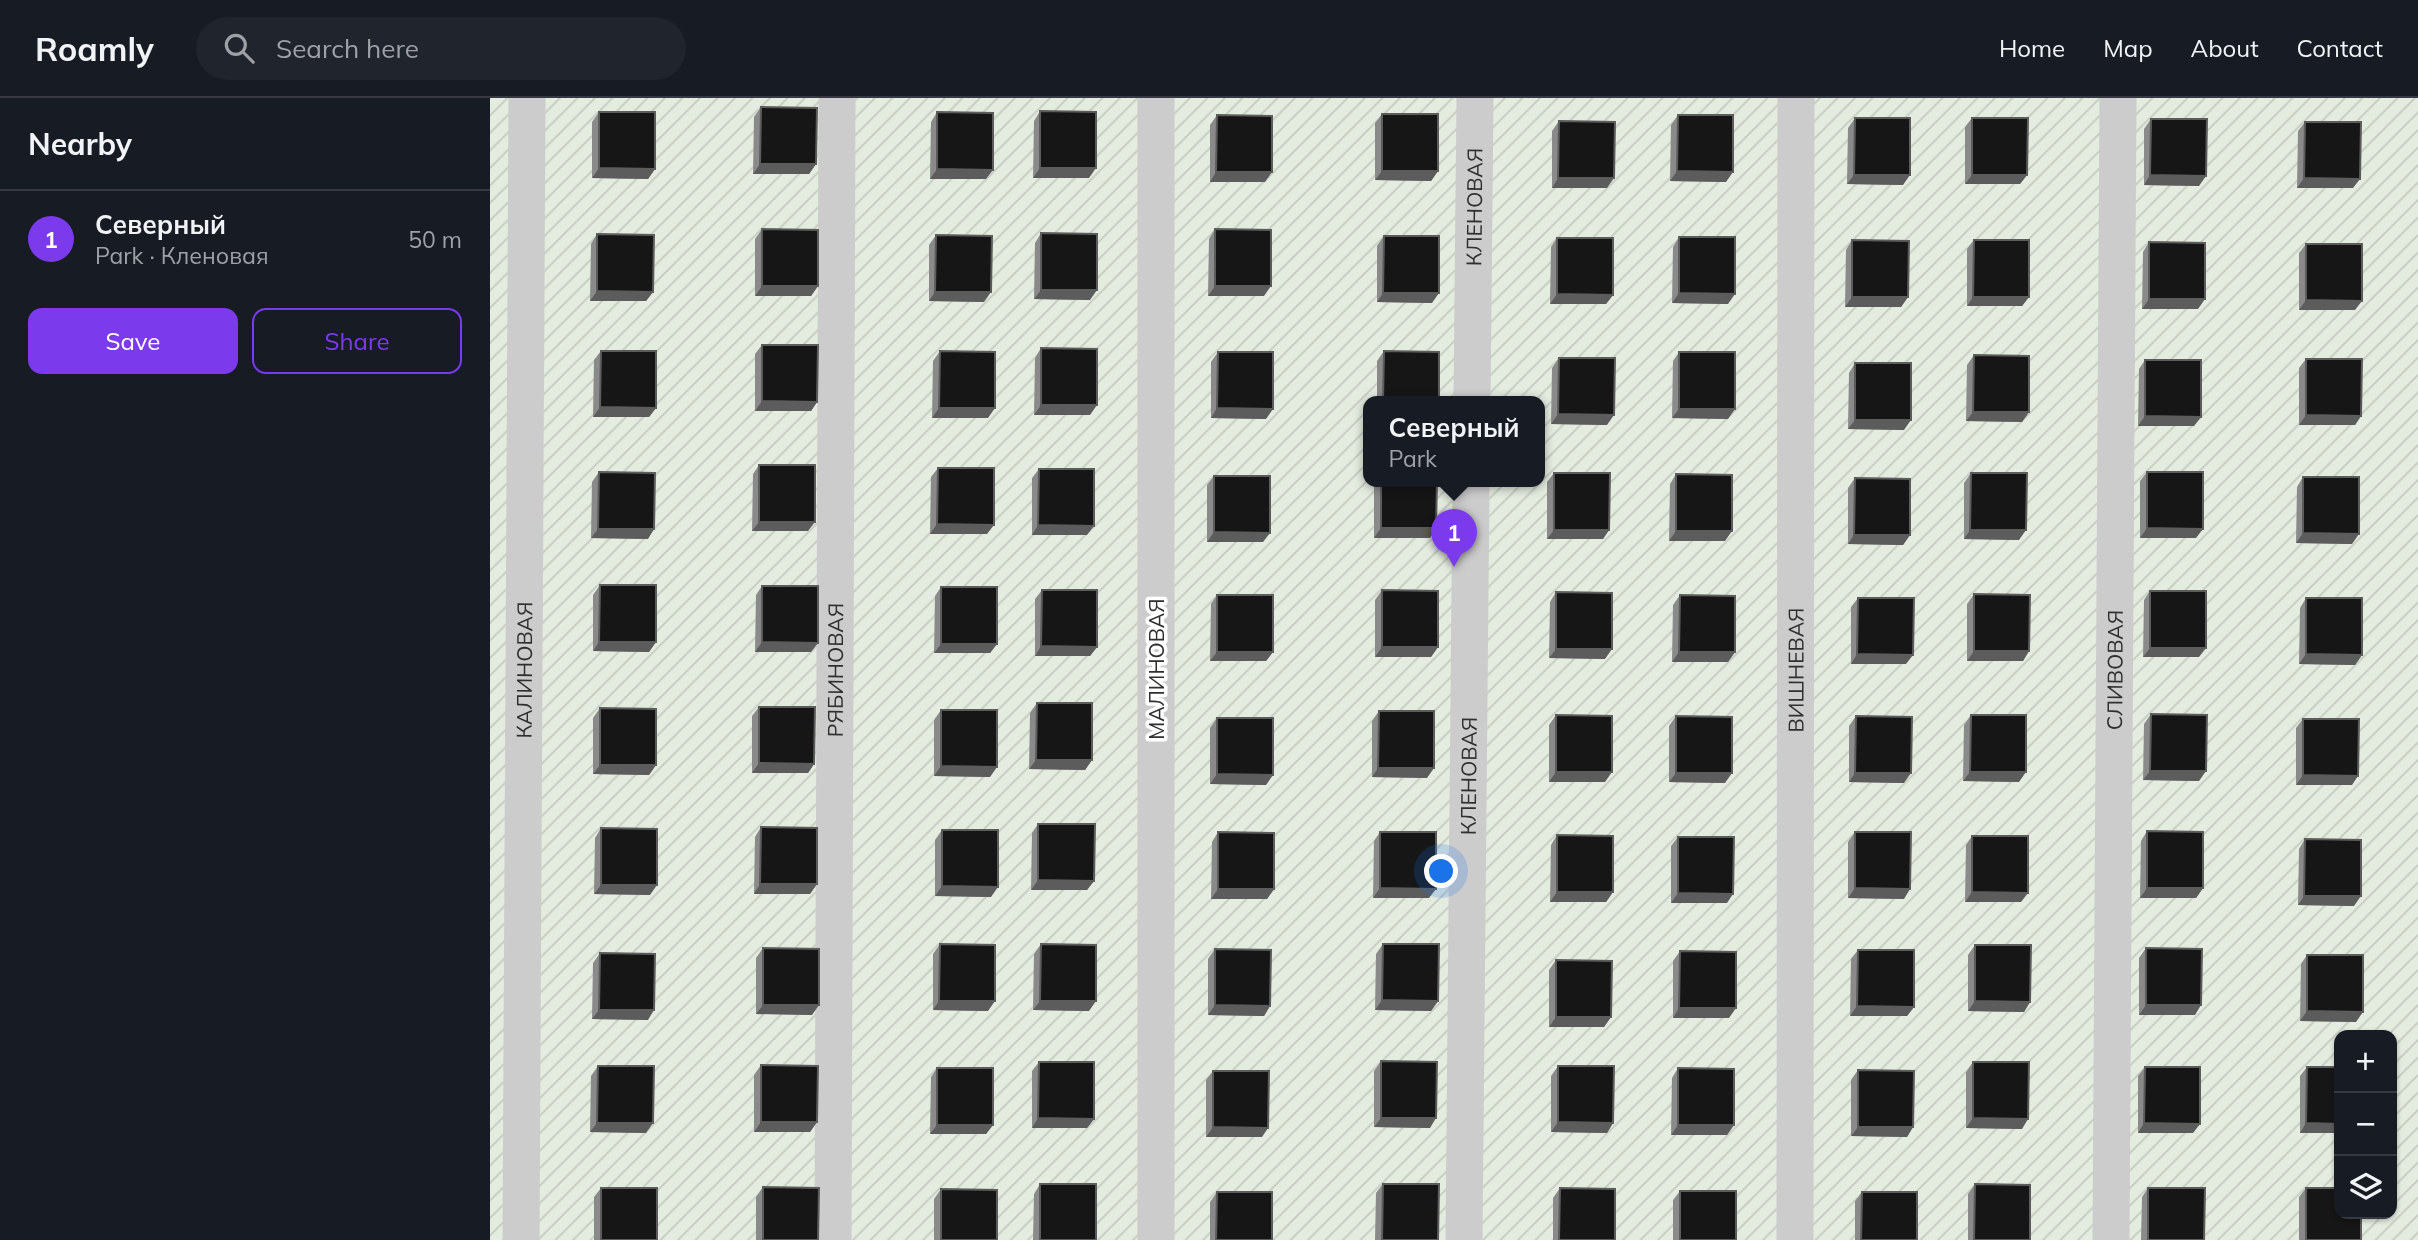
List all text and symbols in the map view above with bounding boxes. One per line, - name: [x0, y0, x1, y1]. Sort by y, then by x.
- search box: [196, 17, 686, 80]
- text: Roamly: [35, 28, 154, 69]
- icon: search: [220, 29, 258, 67]
- text: Search here: [276, 32, 419, 65]
- text: Home: [1999, 33, 2065, 63]
- text: Map: [2103, 33, 2153, 63]
- text: About: [2191, 33, 2259, 63]
- text: Contact: [2297, 33, 2383, 63]
- text: Nearby: [28, 125, 132, 163]
- street label: КЛЕНОВАЯ: [1460, 148, 1488, 266]
- text: Северный: [95, 208, 226, 241]
- text: 1: [44, 225, 58, 254]
- text: 50 m: [408, 225, 462, 254]
- text: Park · Кленовая: [95, 241, 269, 270]
- button: Save: [28, 308, 238, 374]
- button: Share: [252, 308, 462, 374]
- popup: [1363, 396, 1545, 487]
- text: Северный: [1389, 411, 1519, 444]
- text: Park: [1389, 444, 1437, 473]
- pin: 1: [1431, 509, 1477, 567]
- street label: МАЛИНОВАЯ: [1143, 598, 1169, 740]
- street label: КАЛИНОВАЯ: [511, 602, 537, 739]
- street label: РЯБИНОВАЯ: [822, 603, 848, 737]
- street label: ВИШНЕВАЯ: [1782, 607, 1809, 733]
- street label: СЛИВОВАЯ: [2101, 610, 2128, 730]
- street label: КЛЕНОВАЯ: [1455, 717, 1482, 835]
- your location: [1424, 854, 1458, 888]
- map controls: [2334, 1030, 2397, 1219]
- button: +: [2334, 1030, 2397, 1093]
- button: −: [2334, 1093, 2397, 1156]
- button: layers: [2334, 1156, 2397, 1219]

